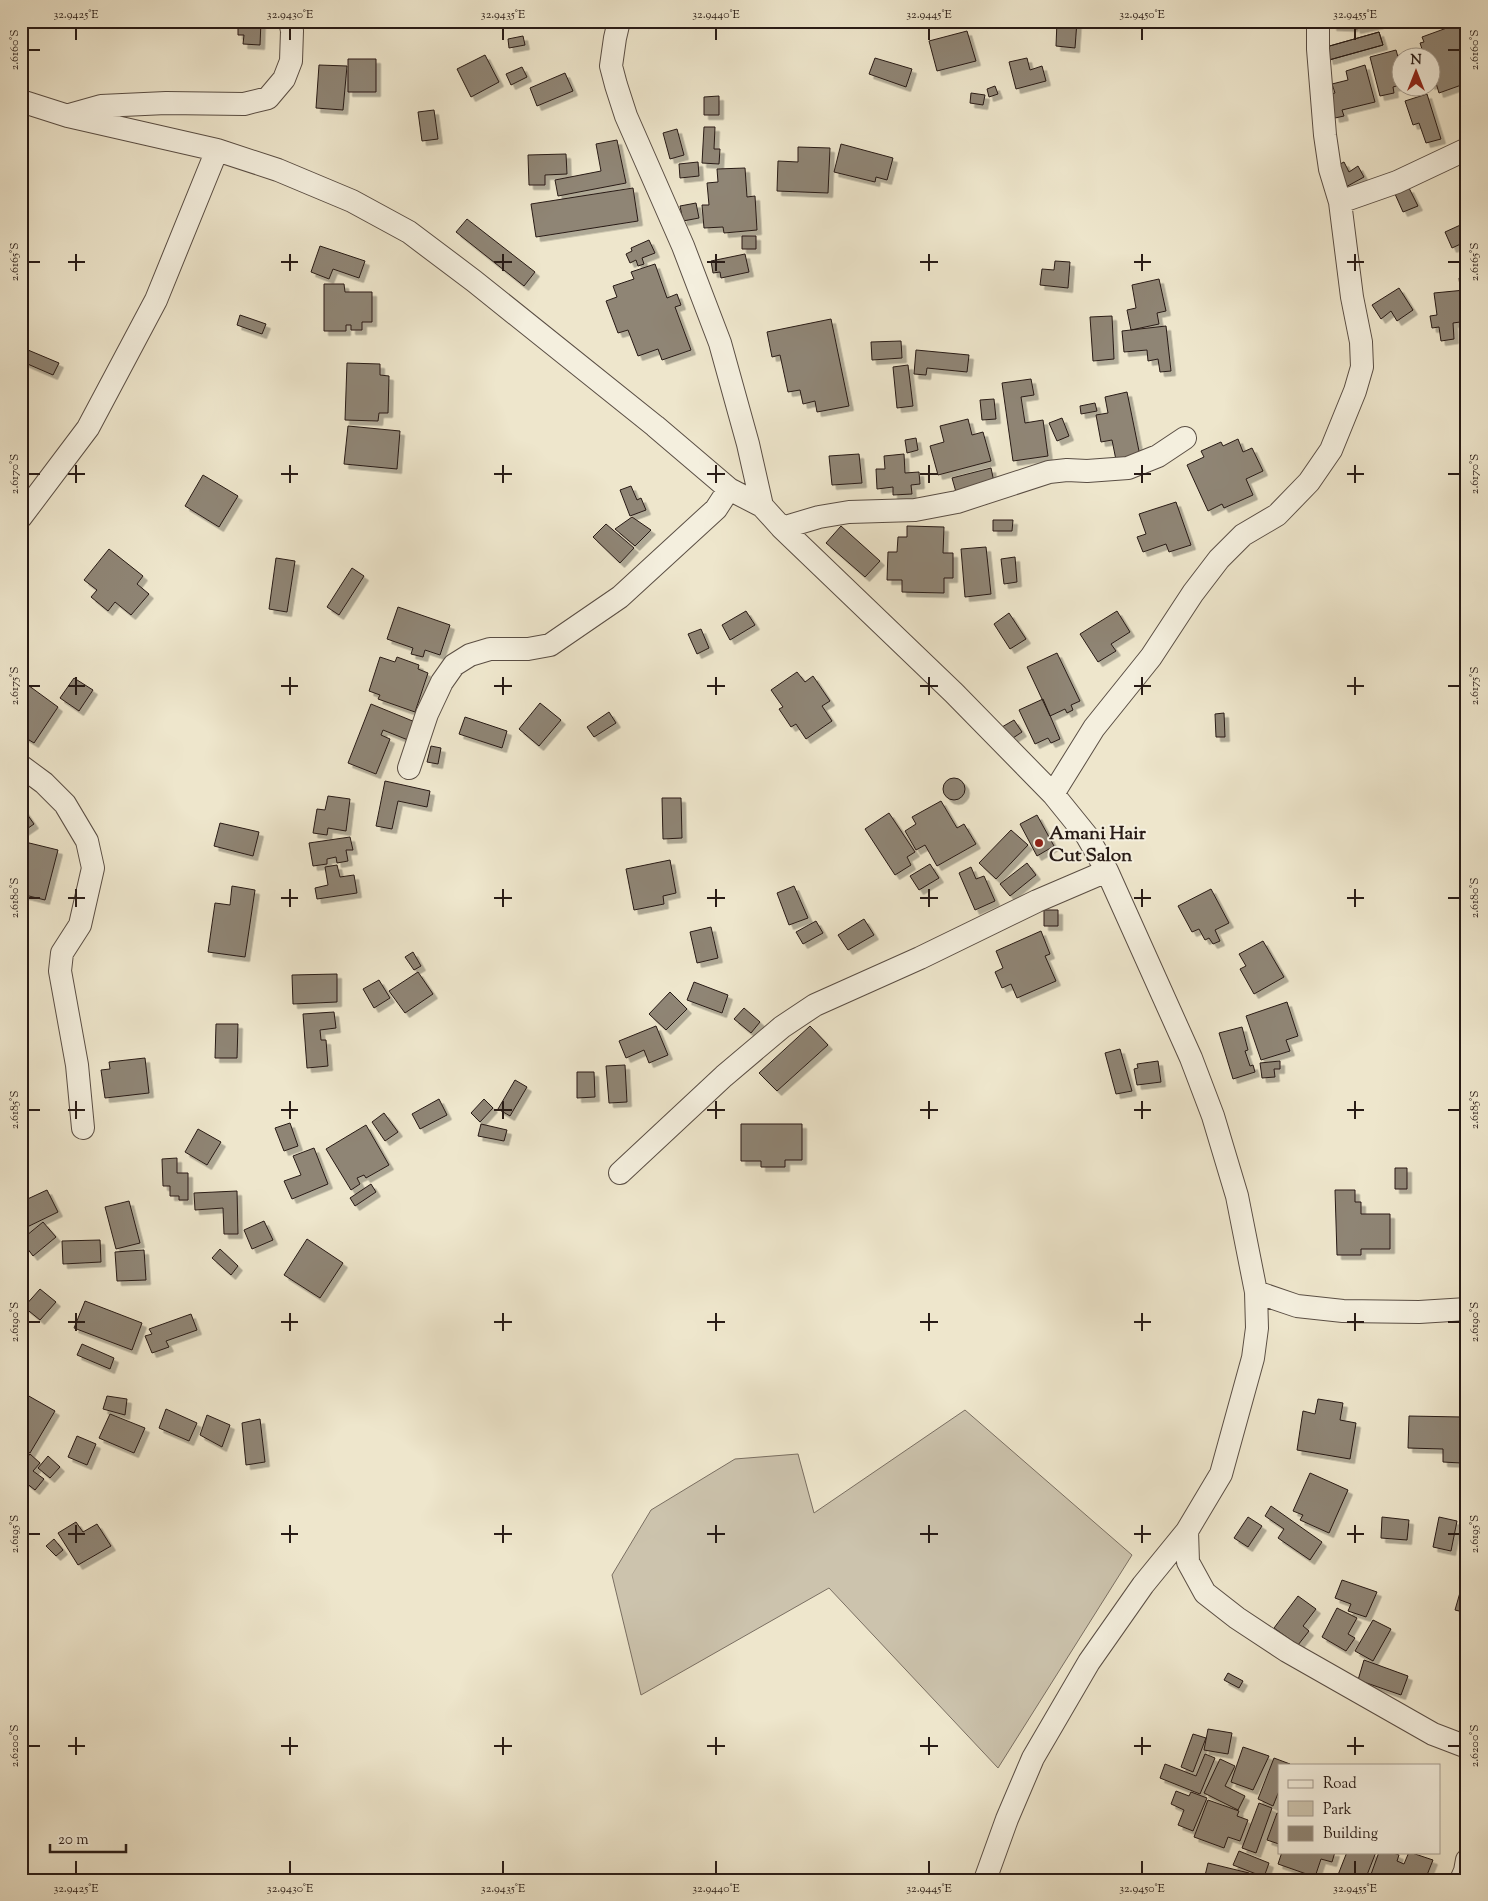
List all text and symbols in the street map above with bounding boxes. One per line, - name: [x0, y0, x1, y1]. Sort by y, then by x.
- text: 32.9425°E: [53, 6, 99, 24]
- text: 32.9430°E: [267, 6, 314, 24]
- text: 32.9435°E: [481, 6, 526, 24]
- text: 32.9440°E: [692, 6, 741, 24]
- text: 32.9445°E: [906, 6, 953, 24]
- text: 32.9450°E: [1119, 6, 1166, 24]
- text: 32.9455°E: [1333, 6, 1378, 24]
- text: 2.6160°S: [6, 30, 24, 70]
- text: 2.6160°S: [1466, 30, 1484, 70]
- north arrow: [1390, 48, 1440, 98]
- text: N: [1410, 51, 1422, 71]
- text: 2.6165°S: [6, 243, 24, 281]
- text: 2.6165°S: [1466, 243, 1484, 281]
- text: 2.6170°S: [6, 454, 24, 494]
- text: 2.6170°S: [1466, 454, 1484, 494]
- text: 2.6175°S: [6, 667, 24, 705]
- text: 2.6175°S: [1466, 667, 1484, 705]
- place label: Amani Hair Cut Salon: [1049, 821, 1147, 870]
- marker: Amani Hair Cut Salon: [1033, 837, 1045, 849]
- text: 2.6180°S: [6, 878, 24, 918]
- text: 2.6180°S: [1466, 878, 1484, 918]
- text: 2.6185°S: [6, 1091, 24, 1129]
- text: 2.6185°S: [1466, 1091, 1484, 1129]
- text: 2.6190°S: [6, 1302, 24, 1342]
- text: 2.6190°S: [1466, 1302, 1484, 1342]
- text: 2.6195°S: [6, 1515, 24, 1553]
- text: 2.6195°S: [1466, 1515, 1484, 1553]
- text: 2.6200°S: [6, 1725, 24, 1767]
- text: 2.6200°S: [1466, 1725, 1484, 1767]
- legend: [1278, 1764, 1440, 1854]
- text: Road: [1323, 1774, 1357, 1795]
- text: Park: [1323, 1800, 1352, 1821]
- scale bar: [50, 1821, 126, 1853]
- text: Building: [1323, 1824, 1378, 1845]
- text: 20 m: [58, 1830, 89, 1851]
- text: 32.9425°E: [53, 1880, 99, 1898]
- text: 32.9430°E: [267, 1880, 314, 1898]
- text: 32.9435°E: [481, 1880, 526, 1898]
- text: 32.9440°E: [692, 1880, 741, 1898]
- text: 32.9445°E: [906, 1880, 953, 1898]
- text: 32.9450°E: [1119, 1880, 1166, 1898]
- text: 32.9455°E: [1333, 1880, 1378, 1898]

